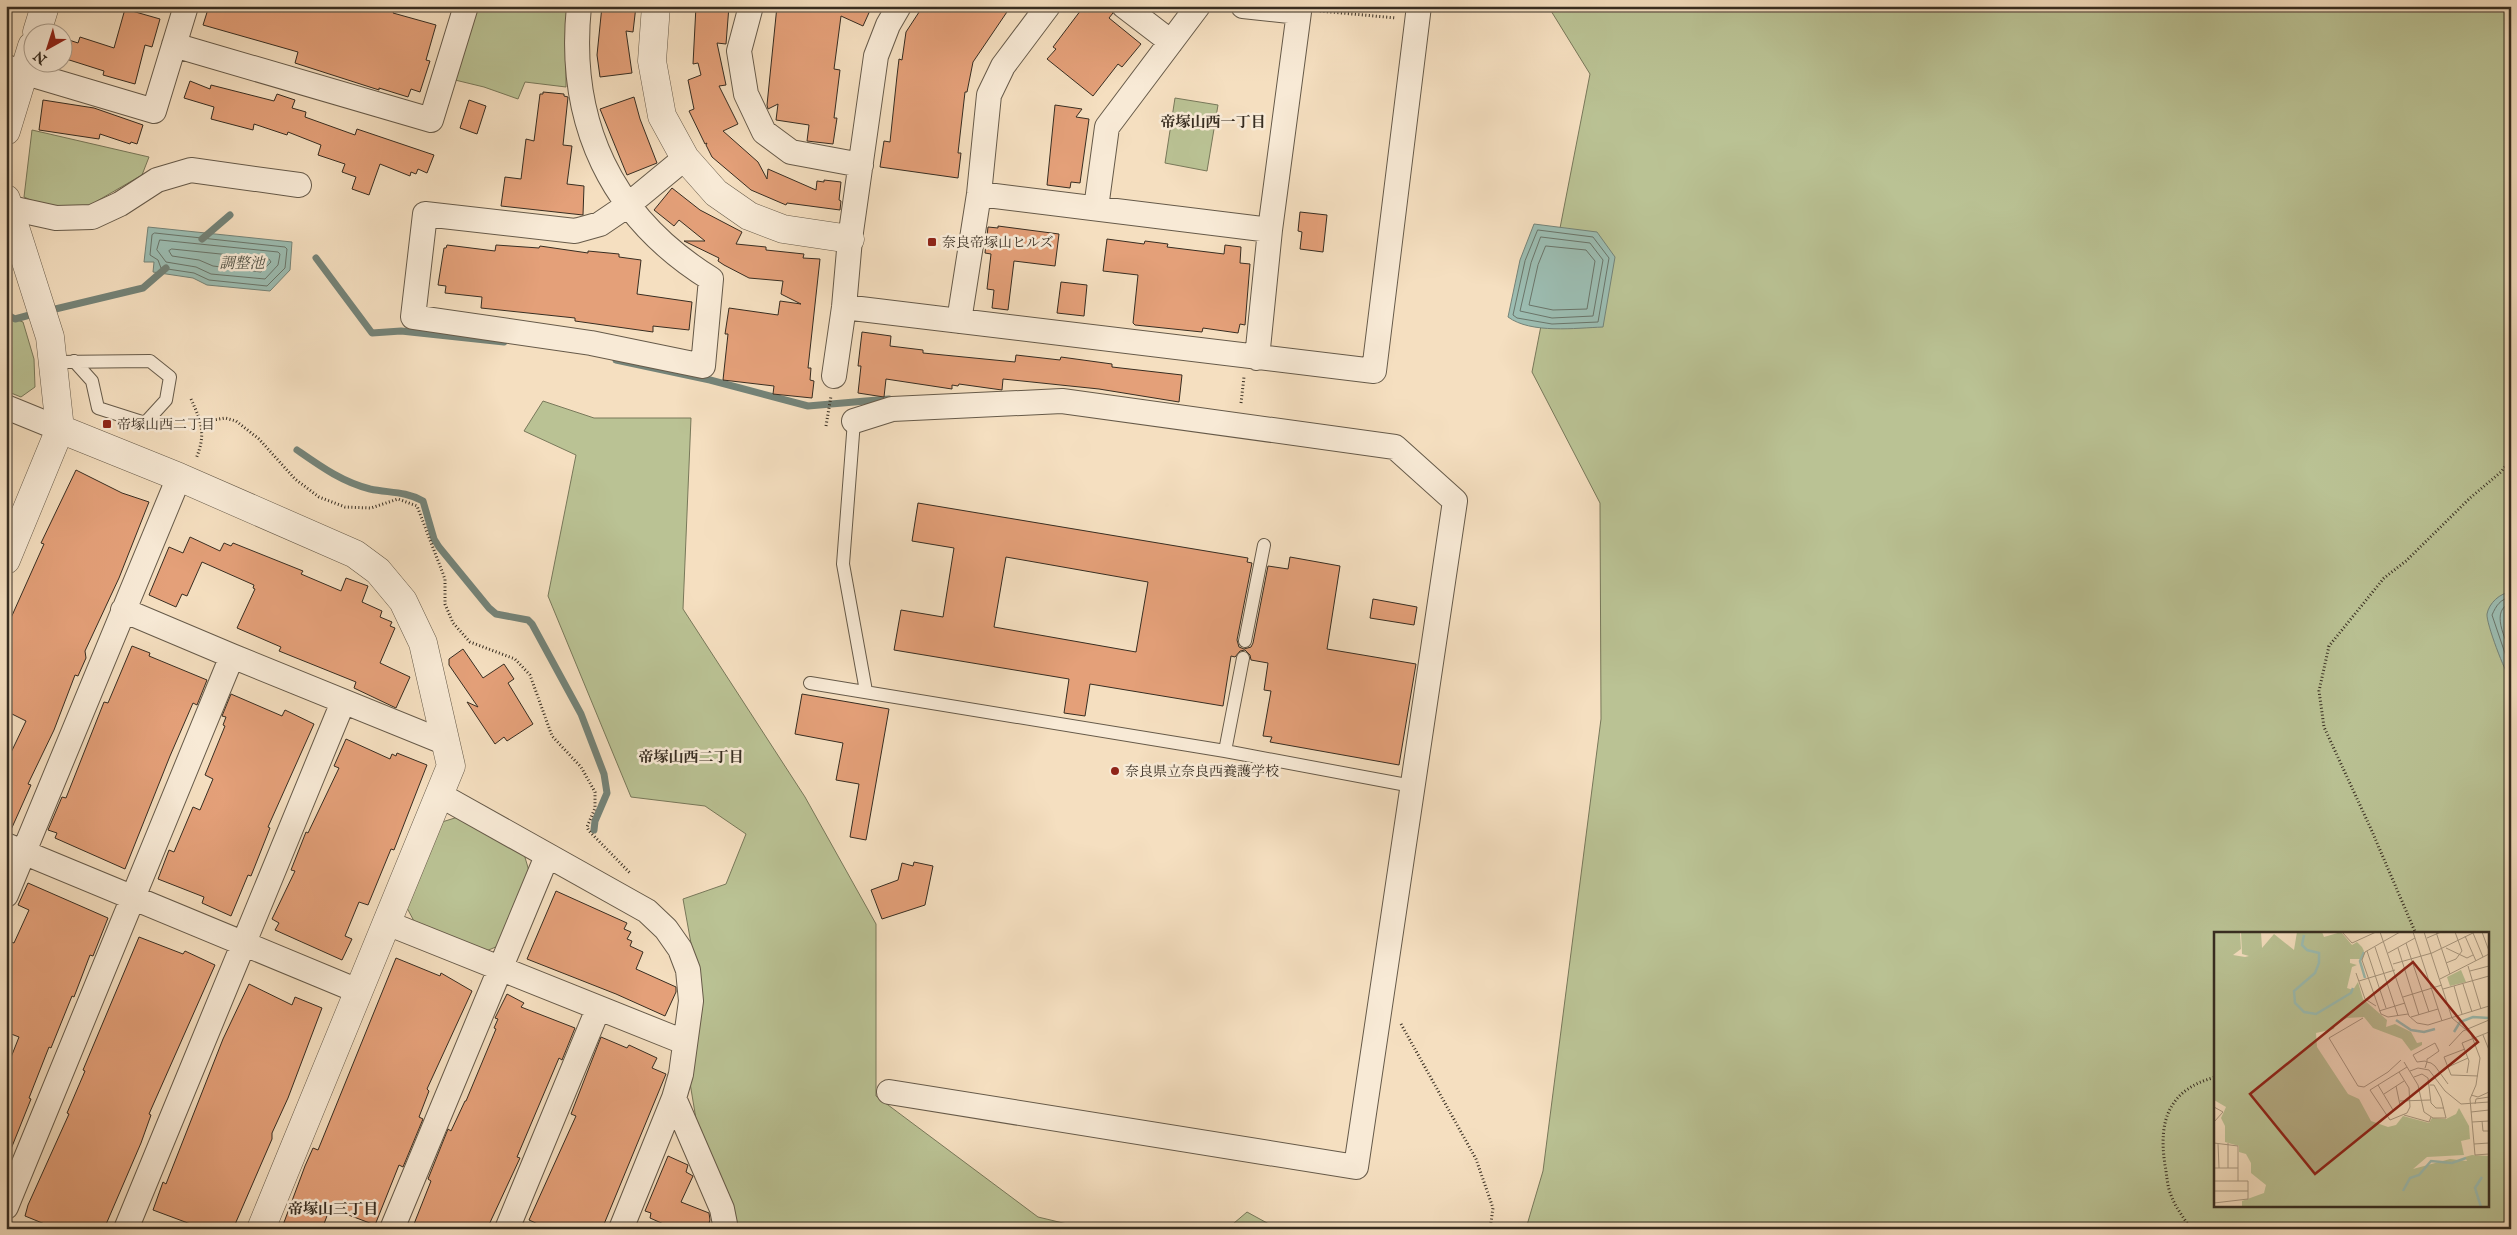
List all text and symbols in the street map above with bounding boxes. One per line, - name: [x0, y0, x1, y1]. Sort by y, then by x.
- north arrow: [22, 22, 72, 72]
- text: N: [30, 47, 52, 69]
- district label: 帝塚山西一丁目: [1160, 113, 1266, 132]
- place label: 奈良帝塚山ヒルズ: [942, 234, 1054, 252]
- marker: 奈良帝塚山ヒルズ: [926, 236, 938, 248]
- water label: 調整池: [219, 254, 266, 273]
- place label: 帝塚山西二丁目: [117, 416, 215, 434]
- marker: 帝塚山西二丁目: [101, 418, 113, 430]
- district label: 帝塚山西二丁目: [638, 748, 744, 767]
- place label: 奈良県立奈良西養護学校: [1125, 763, 1279, 781]
- marker: 奈良県立奈良西養護学校: [1109, 765, 1121, 777]
- inset map: [2214, 932, 2490, 1208]
- district label: 帝塚山三丁目: [288, 1200, 378, 1219]

